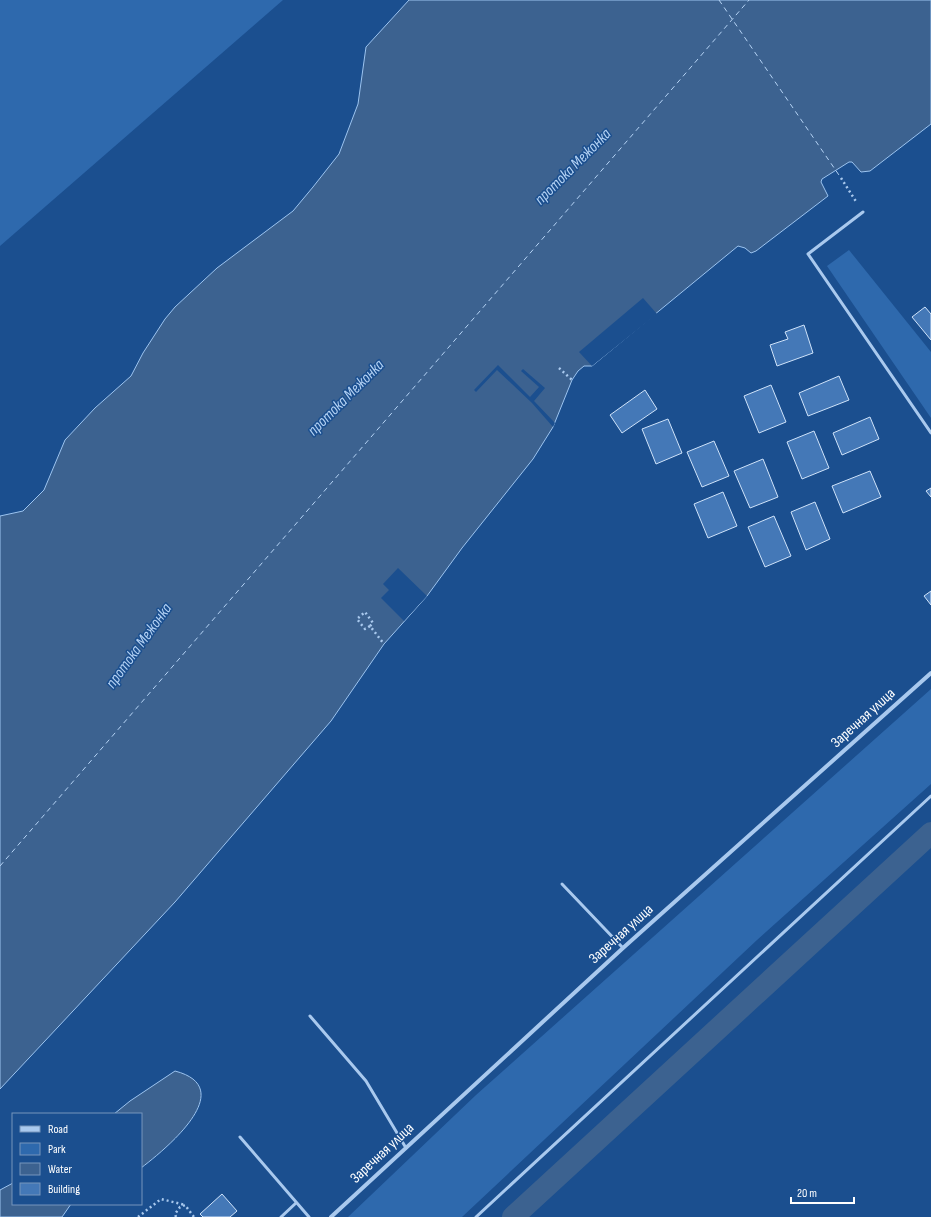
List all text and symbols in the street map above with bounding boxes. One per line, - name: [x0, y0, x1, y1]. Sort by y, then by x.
- water label: протока Межонка: [531, 124, 616, 209]
- water label: протока Межонка: [304, 355, 389, 440]
- water label: протока Межонка: [102, 599, 176, 692]
- street label: Заречная улица: [827, 684, 899, 752]
- street label: Заречная улица: [585, 900, 657, 968]
- legend: [12, 1113, 142, 1205]
- street label: Заречная улица: [346, 1119, 418, 1187]
- text: Road: [48, 1122, 68, 1137]
- text: Park: [48, 1142, 66, 1157]
- text: Water: [48, 1162, 72, 1177]
- scale bar: [791, 1179, 854, 1205]
- text: Building: [48, 1182, 80, 1197]
- text: 20 m: [797, 1186, 817, 1201]

